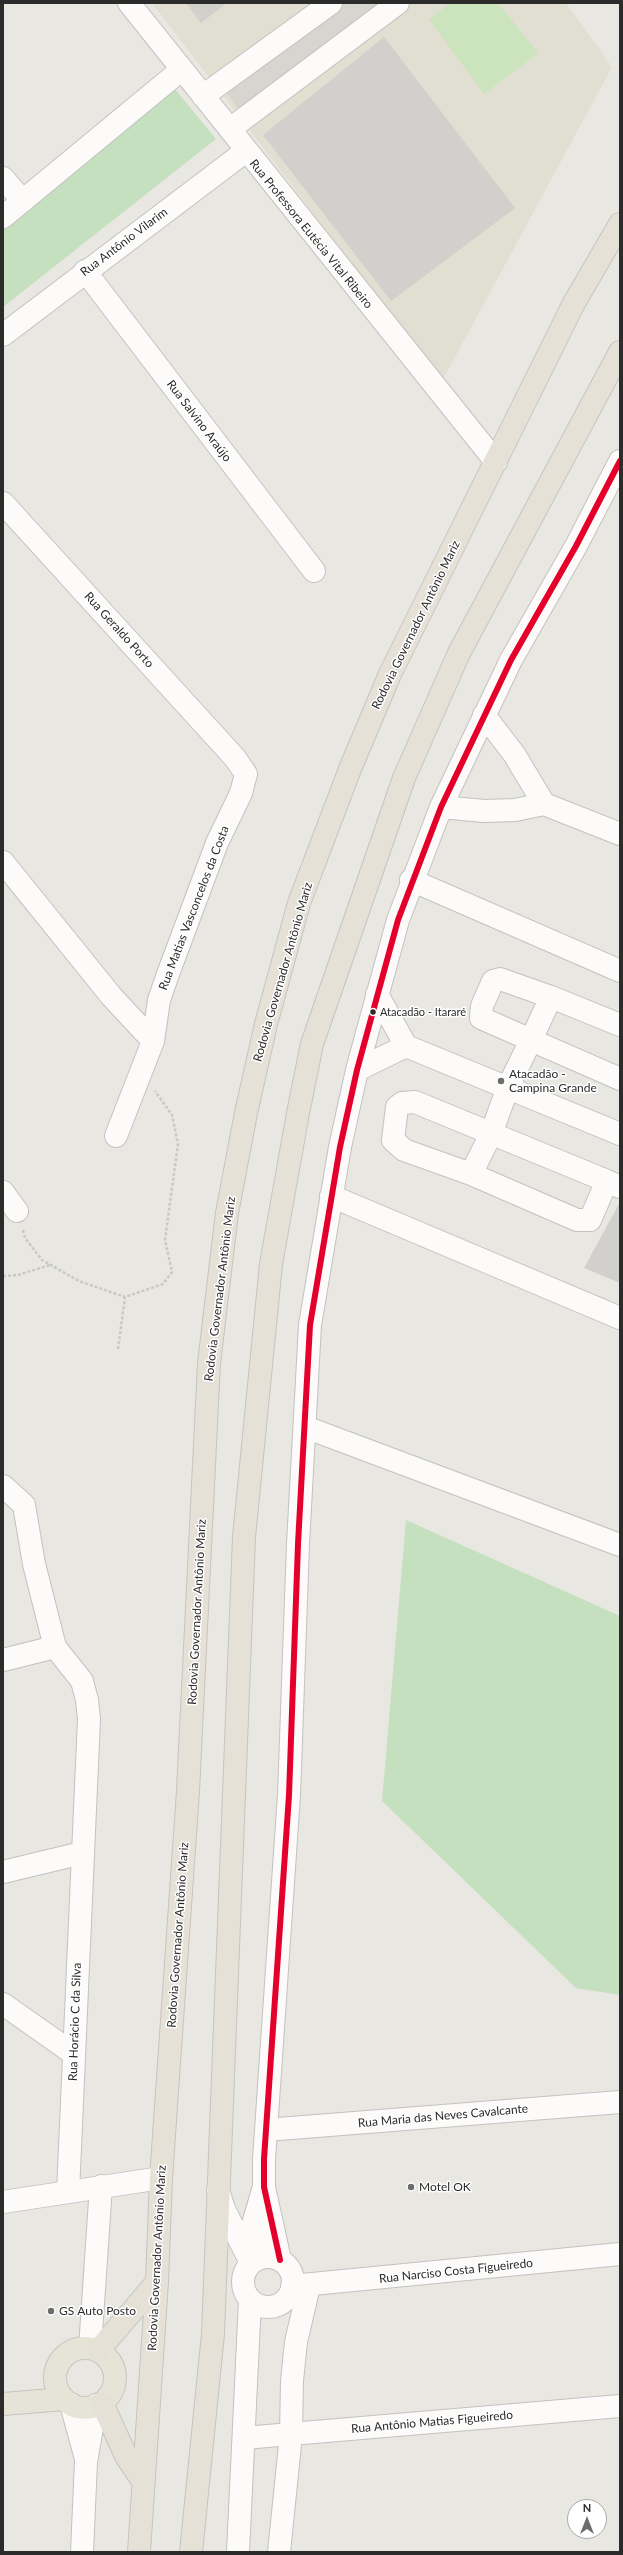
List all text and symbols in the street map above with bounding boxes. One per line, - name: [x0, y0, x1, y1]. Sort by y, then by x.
- street label: Rua Professora Eutécia Vital Ribeiro: [246, 157, 376, 311]
- street label: Rua Antônio Vilarim: [78, 205, 170, 279]
- street label: Rua Salvino Araújo: [164, 377, 234, 465]
- street label: Rodovia Governador Antônio Mariz: [369, 538, 463, 712]
- street label: Rua Geraldo Porto: [81, 589, 157, 671]
- street label: Rua Matias Vasconcelos da Costa: [156, 824, 232, 992]
- street label: Rodovia Governador Antônio Mariz: [250, 881, 316, 1063]
- place label: Atacadão - Itararé: [380, 1005, 466, 1019]
- marker: Atacadão - Itararé: [368, 1007, 378, 1017]
- place label: Atacadão - Campina Grande: [509, 1067, 597, 1095]
- marker: Atacadão - Campina Grande: [496, 1076, 506, 1086]
- street label: Rodovia Governador Antônio Mariz: [202, 1196, 238, 1382]
- street label: Rodovia Governador Antônio Mariz: [185, 1519, 209, 1705]
- street label: Rodovia Governador Antônio Mariz: [164, 1842, 192, 2028]
- street label: Rua Horácio C da Silva: [66, 1963, 84, 2081]
- street label: Rua Maria das Neves Cavalcante: [357, 2101, 529, 2131]
- street label: Rodovia Governador Antônio Mariz: [145, 2165, 169, 2351]
- place label: Motel OK: [419, 2180, 471, 2194]
- marker: Motel OK: [406, 2182, 416, 2192]
- street label: Rua Narciso Costa Figueiredo: [378, 2256, 534, 2286]
- place label: GS Auto Posto: [59, 2304, 136, 2318]
- marker: GS Auto Posto: [46, 2306, 56, 2316]
- street label: Rua Antônio Matias Figueiredo: [350, 2408, 514, 2436]
- north arrow: [567, 2499, 607, 2539]
- text: N: [583, 2501, 591, 2514]

